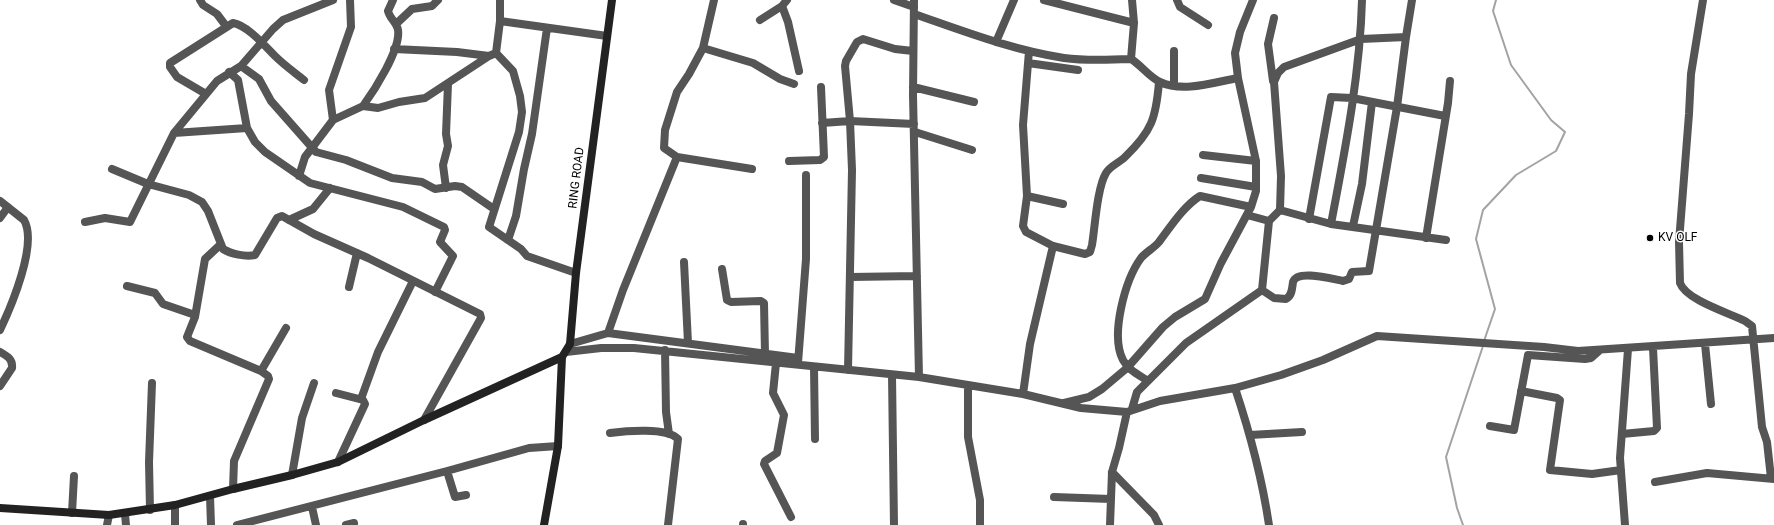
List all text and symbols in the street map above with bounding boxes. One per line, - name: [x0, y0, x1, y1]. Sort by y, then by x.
- street label: RING ROAD: [566, 147, 588, 209]
- place label: KV OLF: [1658, 231, 1697, 245]
- marker: KV OLF: [1645, 233, 1655, 243]

